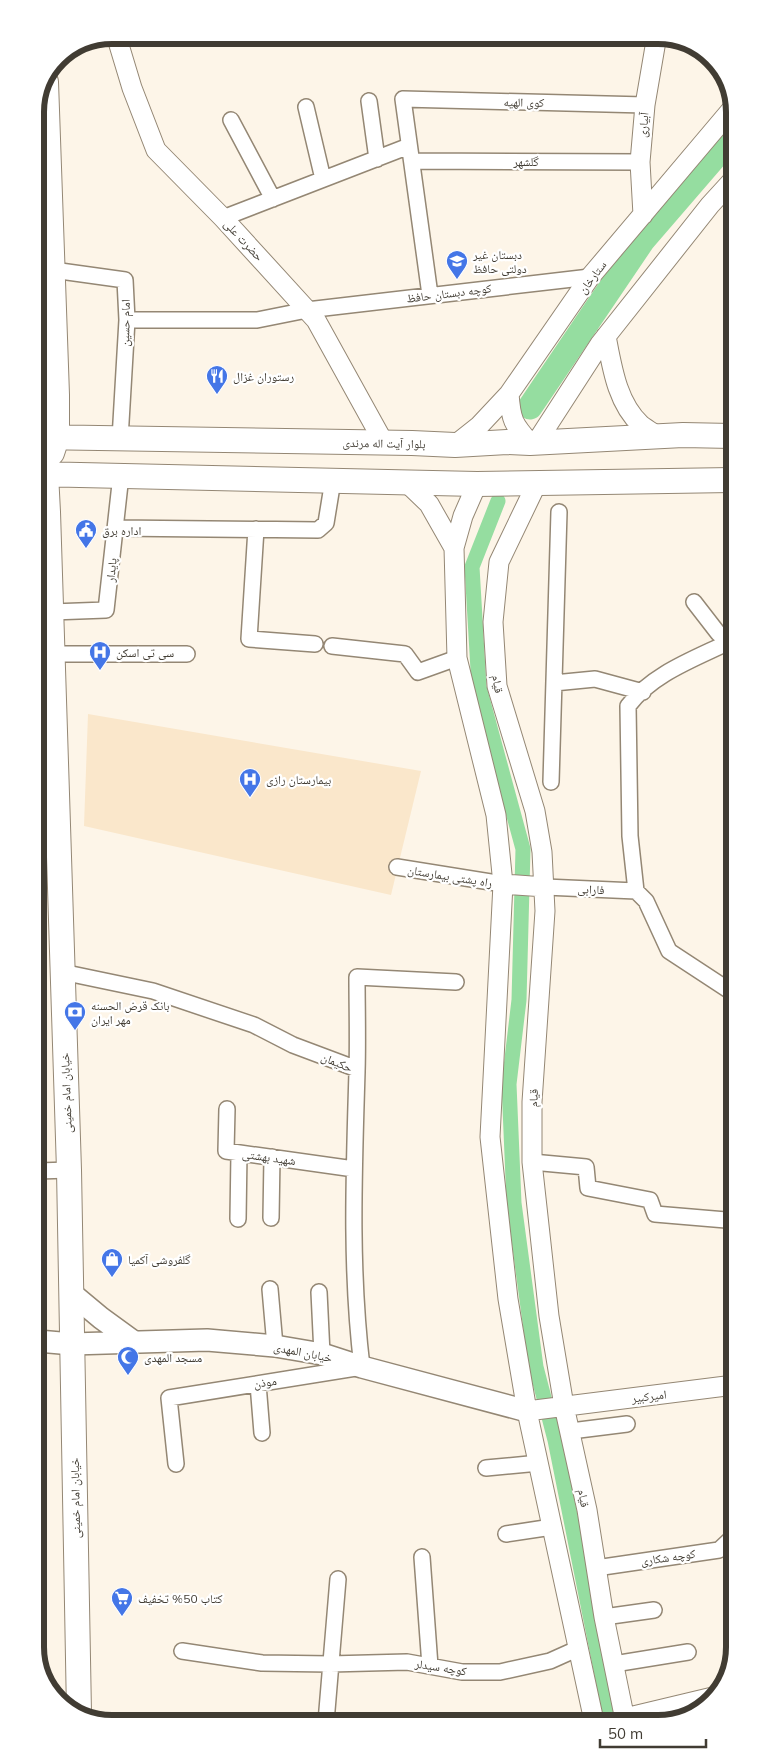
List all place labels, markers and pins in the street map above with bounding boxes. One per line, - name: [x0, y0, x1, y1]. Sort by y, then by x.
- place label: دبستان غیر دولتی حافظ: [472, 247, 527, 276]
- school or university icon: دبستان غیر دولتی حافظ: [445, 249, 469, 280]
- restaurant icon: رستوران غزال: [205, 364, 229, 395]
- place label: رستوران غزال: [233, 369, 294, 384]
- public building icon: اداره برق: [74, 518, 98, 549]
- place label: اداره برق: [102, 523, 141, 538]
- hospital icon: سی تی اسکن: [88, 640, 112, 671]
- place label: سی تی اسکن: [116, 645, 174, 660]
- hospital icon: بیمارستان رازی: [238, 767, 262, 798]
- place label: بیمارستان رازی: [266, 772, 331, 787]
- place label: بانک قرض الحسنه مهر ایران: [91, 998, 170, 1027]
- bank icon: بانک قرض الحسنه مهر ایران: [63, 1000, 87, 1031]
- shop icon: گلفروشی آکمیا: [100, 1247, 124, 1278]
- place label: گلفروشی آکمیا: [128, 1252, 190, 1267]
- mosque icon: مسجد المهدی: [116, 1345, 140, 1376]
- place label: مسجد المهدی: [144, 1350, 202, 1365]
- supermarket icon: کتاب 50% تخفیف: [110, 1586, 134, 1617]
- place label: کتاب 50% تخفیف: [138, 1591, 222, 1606]

